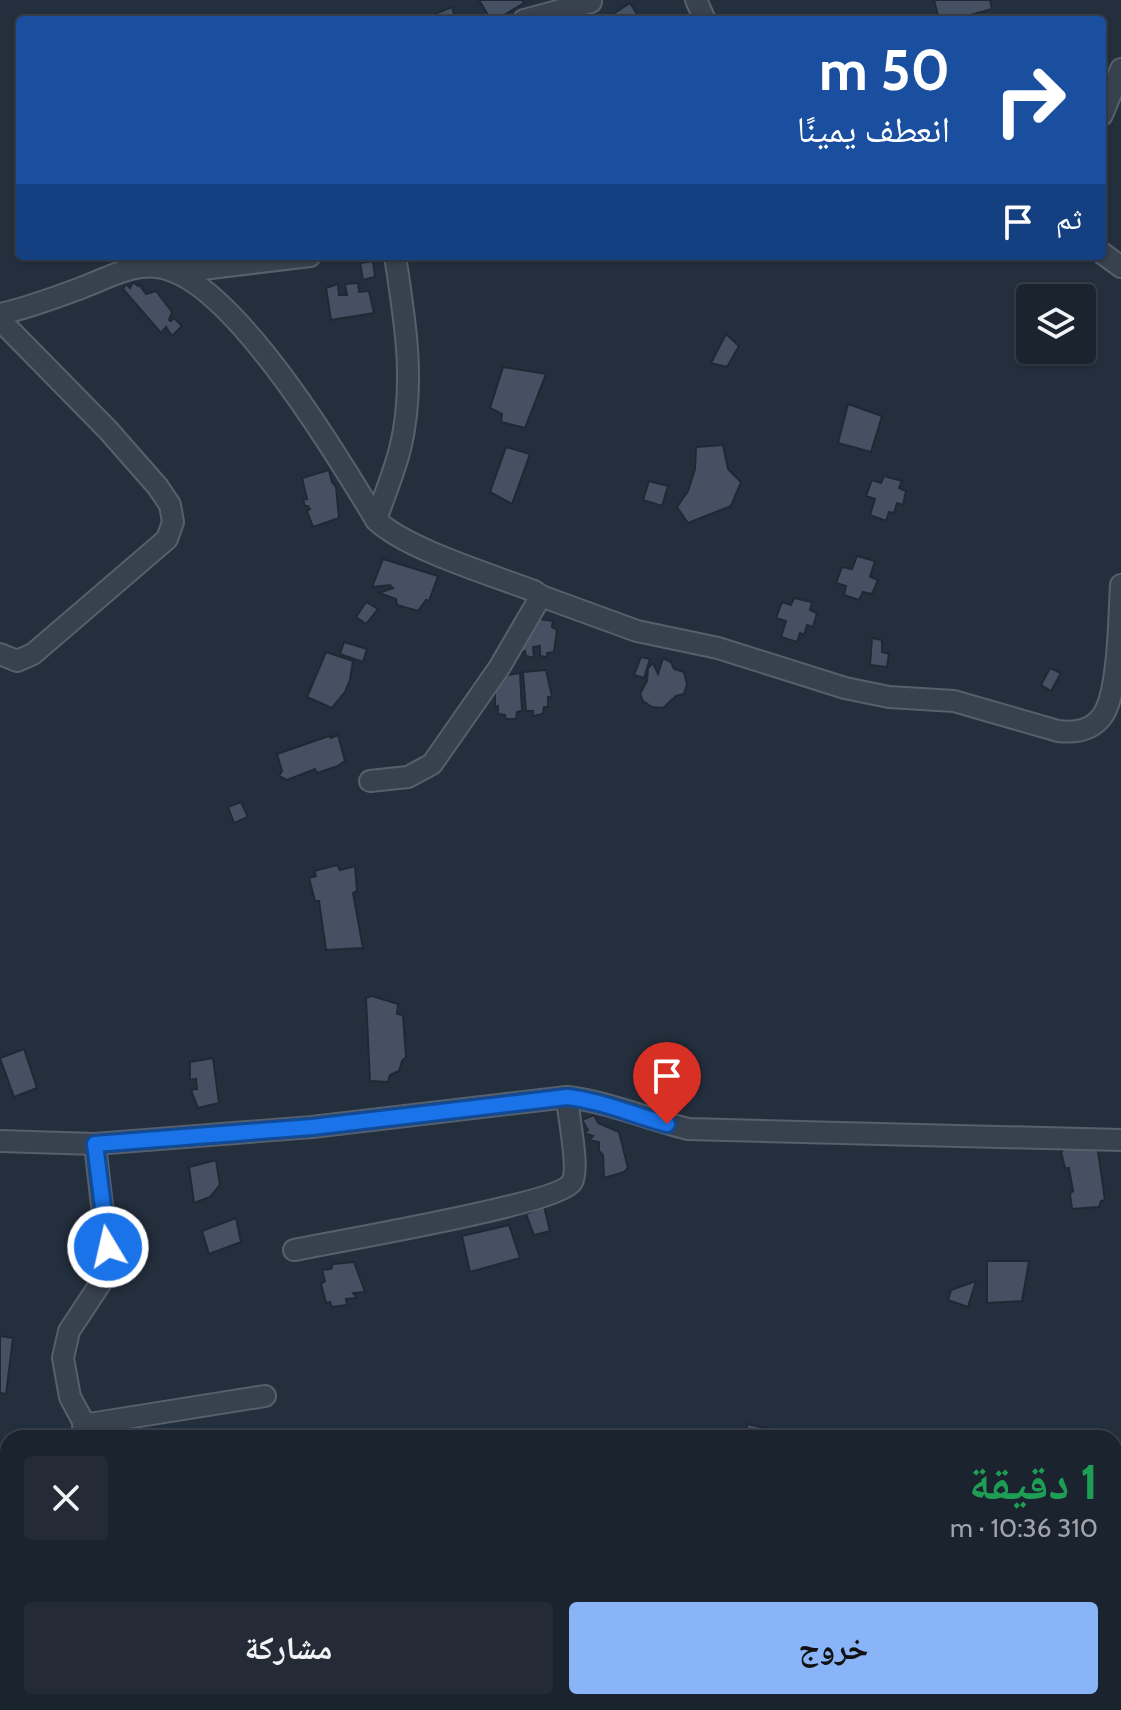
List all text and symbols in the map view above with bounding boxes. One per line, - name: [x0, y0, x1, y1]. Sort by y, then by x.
- text: 50 m: [819, 36, 950, 104]
- icon: right: [978, 48, 1082, 152]
- text: انعطف يمينًا: [797, 107, 950, 151]
- icon: arrive: [996, 200, 1040, 244]
- text: ثم: [1056, 200, 1082, 237]
- map controls: [1016, 284, 1096, 364]
- button: layers: [1016, 284, 1096, 364]
- pin: [633, 1042, 701, 1124]
- icon: arrive: [645, 1054, 689, 1098]
- position arrow: [66, 1205, 150, 1289]
- text: 1 دقيقة: [969, 1453, 1098, 1511]
- button: close: [24, 1456, 108, 1540]
- text: 310 m · 10:36: [950, 1512, 1098, 1544]
- button: مشاركة: [24, 1602, 553, 1694]
- button: خروج: [569, 1602, 1098, 1694]

